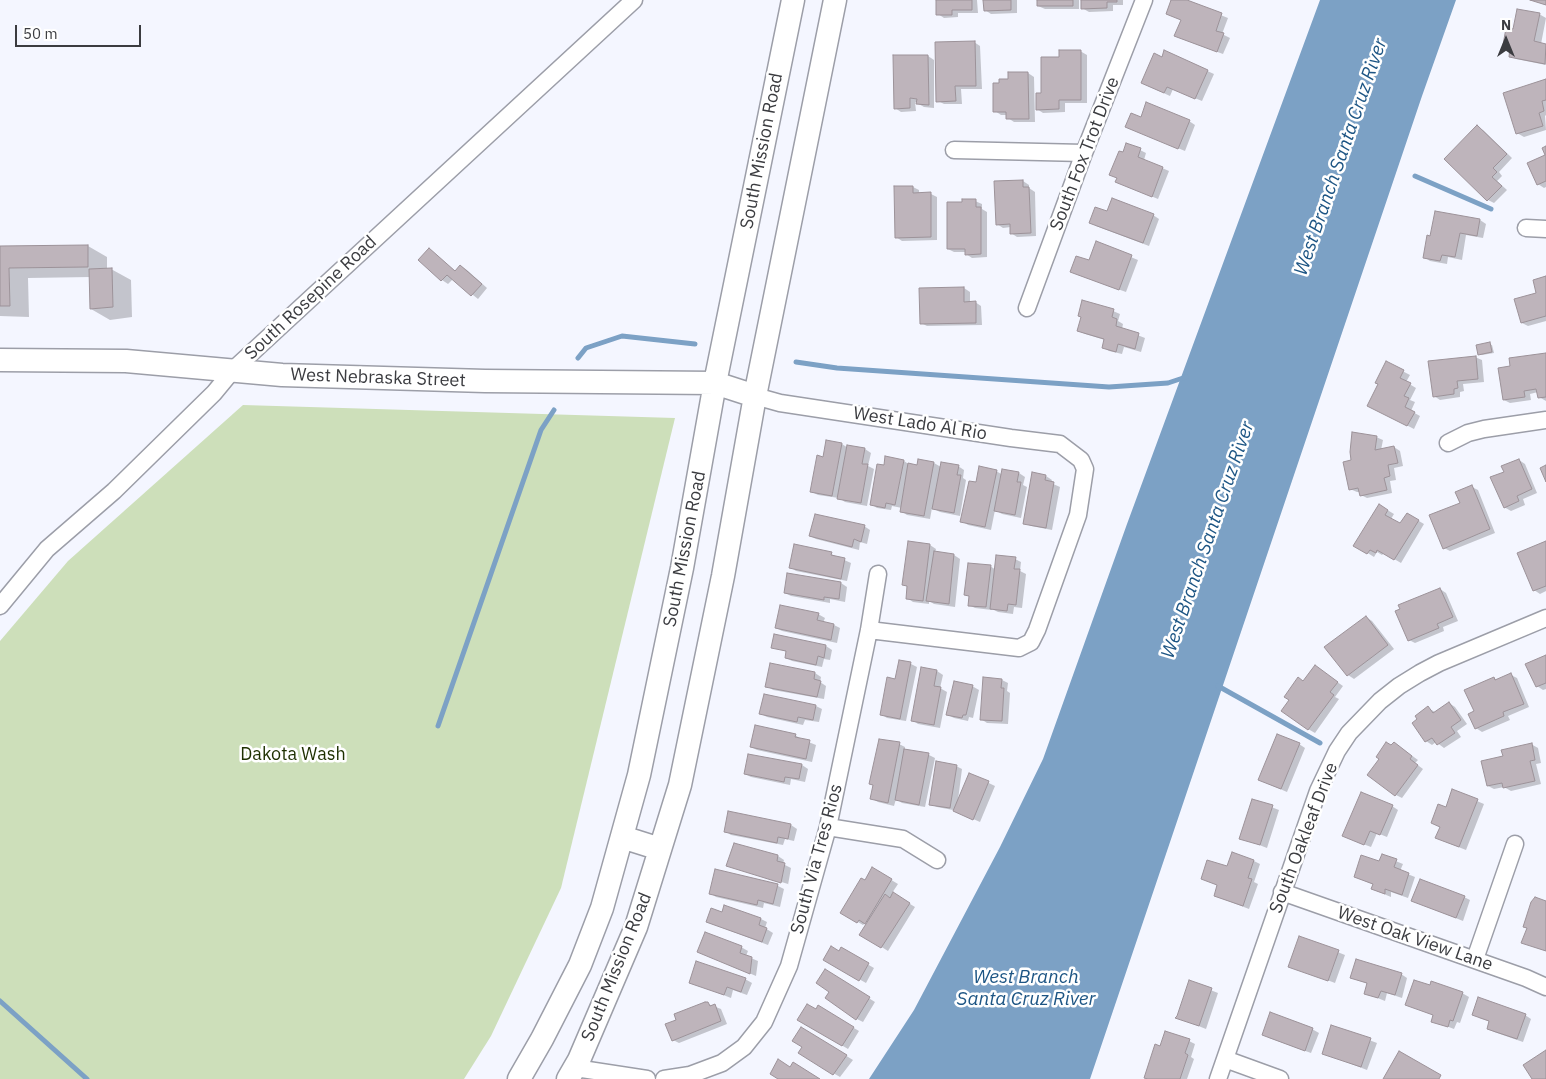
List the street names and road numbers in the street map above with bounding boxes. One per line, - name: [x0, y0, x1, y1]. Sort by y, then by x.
- street label: South Mission Road: [736, 71, 788, 231]
- street label: South Fox Trot Drive: [1046, 74, 1124, 234]
- street label: South Rosepine Road: [241, 231, 381, 365]
- street label: West Nebraska Street: [290, 364, 466, 392]
- street label: West Lado Al Rio: [852, 403, 988, 445]
- street label: South Mission Road: [659, 469, 711, 629]
- street label: South Oakleaf Drive: [1265, 760, 1343, 916]
- street label: South Via Tres Rios: [787, 782, 847, 936]
- street label: South Mission Road: [577, 889, 657, 1045]
- street label: West Oak View Lane: [1334, 902, 1496, 976]

